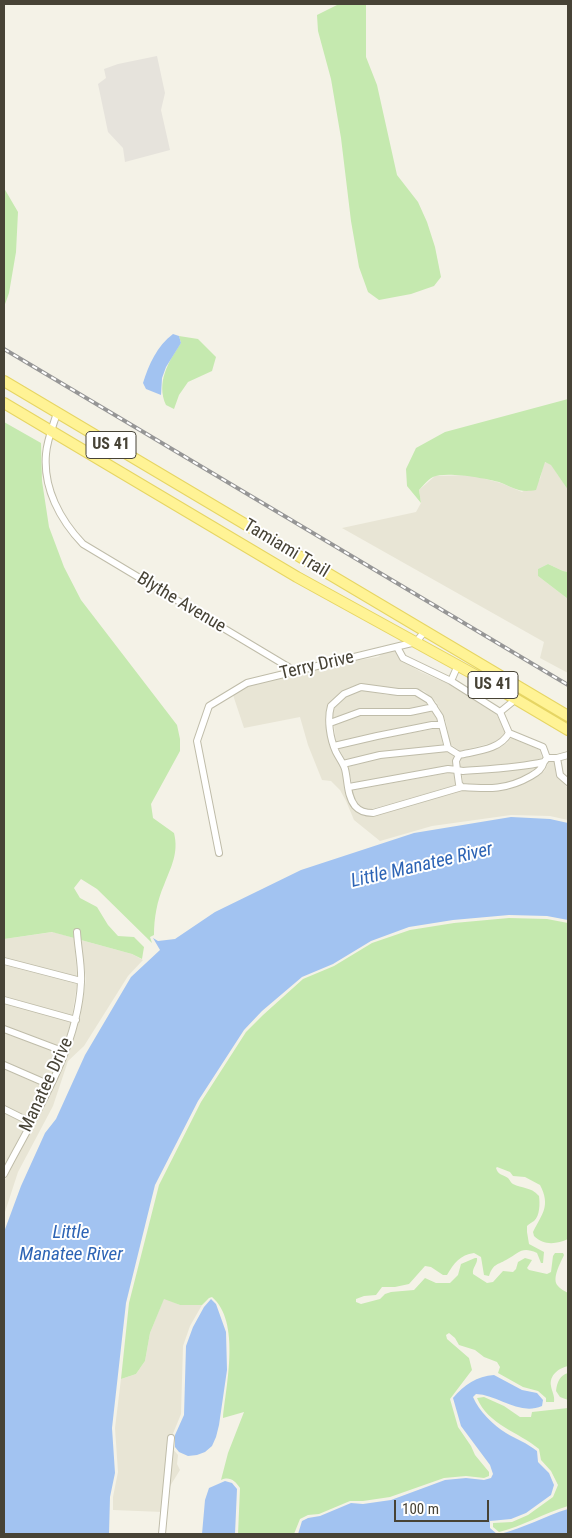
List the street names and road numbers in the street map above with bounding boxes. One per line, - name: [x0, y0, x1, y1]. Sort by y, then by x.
- road number: US 41: [86, 432, 136, 458]
- street label: Tamiami Trail: [239, 515, 333, 583]
- street label: Blythe Avenue: [133, 568, 229, 638]
- street label: Terry Drive: [278, 647, 356, 685]
- road number: US 41: [468, 672, 518, 698]
- street label: Manatee Drive: [16, 1034, 78, 1136]

